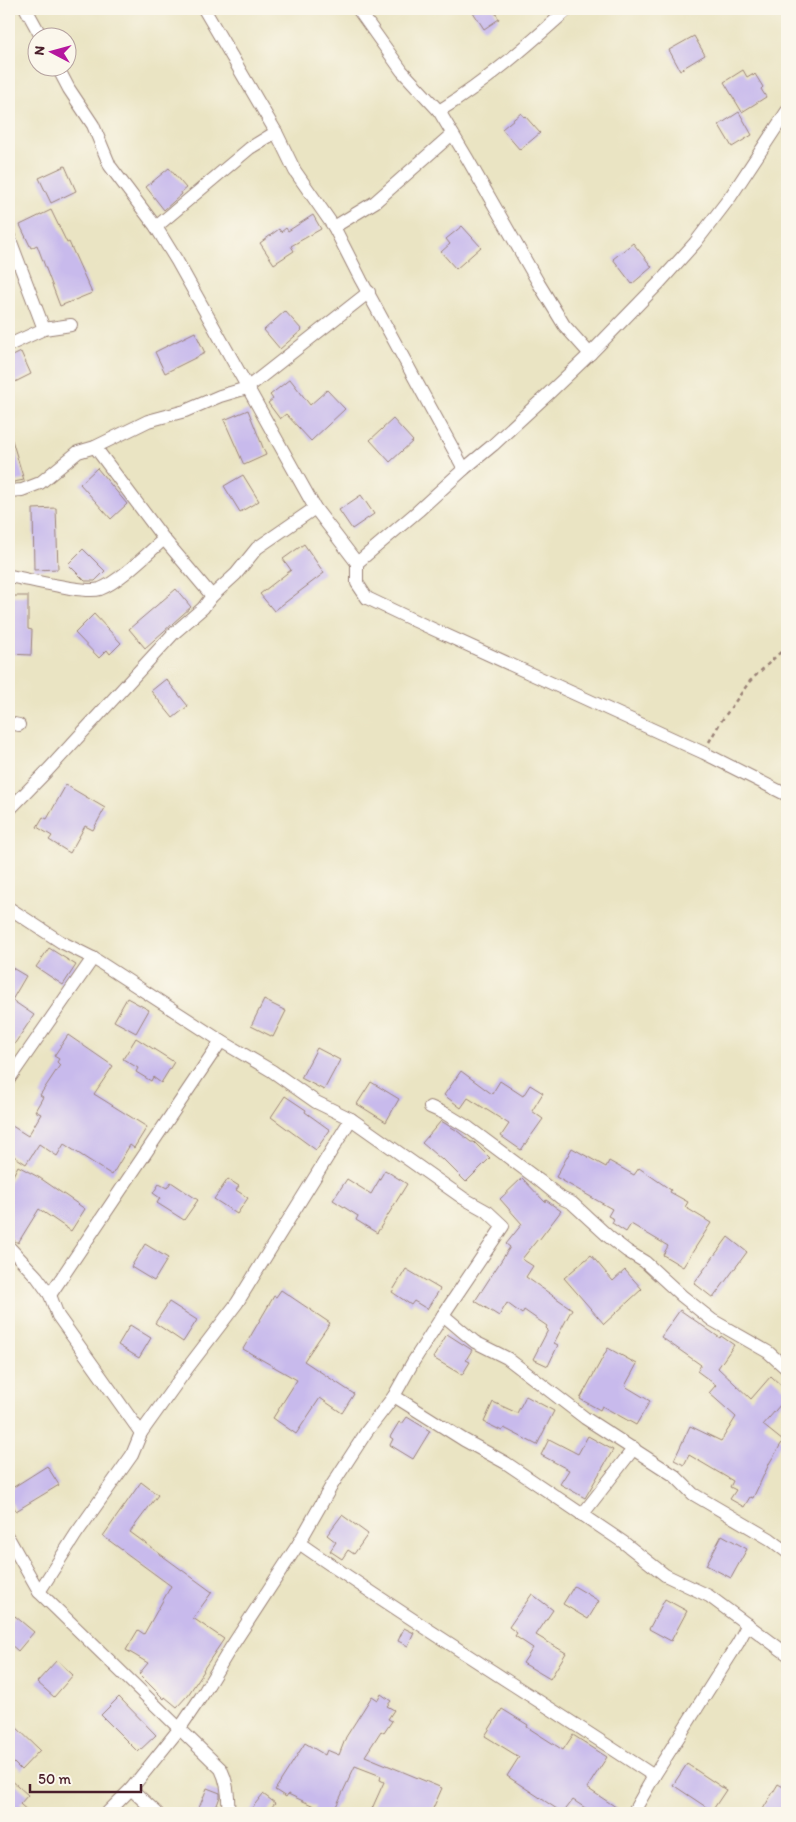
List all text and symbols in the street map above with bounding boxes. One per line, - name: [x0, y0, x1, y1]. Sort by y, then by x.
- north arrow: [28, 28, 78, 78]
- text: N: [31, 45, 49, 56]
- scale bar: [30, 1762, 141, 1794]
- text: 50 m: [38, 1770, 71, 1788]

